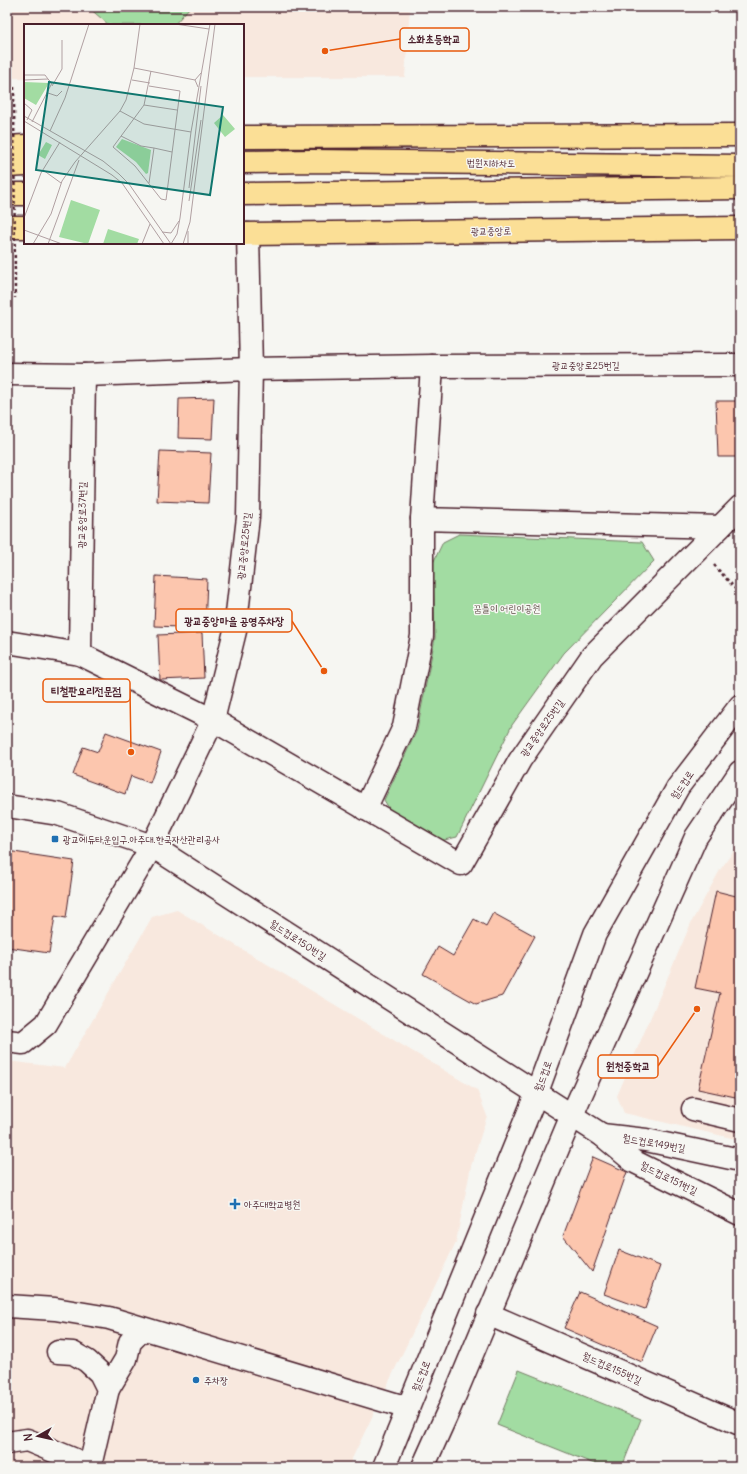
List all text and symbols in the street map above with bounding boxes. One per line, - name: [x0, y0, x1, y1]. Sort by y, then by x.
- inset map: [24, 24, 244, 244]
- callout: 소화초등학교: [400, 28, 469, 51]
- text: 소화초등학교: [407, 32, 461, 46]
- street label: 법원지하차도: [467, 156, 515, 170]
- street label: 광교중앙로: [471, 224, 511, 238]
- street label: 광교중앙로25번길: [552, 359, 620, 372]
- street label: 광교중앙로37번길: [75, 481, 89, 549]
- street label: 광교중앙로25번길: [234, 512, 254, 580]
- park label: 꿈틀이 어린이공원: [474, 602, 540, 615]
- callout: 광교중앙마을 공영주차장: [176, 609, 292, 632]
- text: 광교중앙마을 공영주차장: [184, 614, 284, 628]
- callout: 티철판요리전문점: [43, 679, 130, 702]
- text: 티철판요리전문점: [51, 684, 122, 698]
- street label: 광교중앙로25번길: [517, 697, 567, 759]
- street label: 월드컵로: [668, 768, 696, 802]
- place label: 광교에듀타운입구.아주대.한국자산관리공사: [63, 833, 220, 846]
- marker: 광교에듀타운입구.아주대.한국자산관리공사: [50, 834, 60, 844]
- street label: 월드컵로150번길: [267, 917, 329, 963]
- callout: 원천중학교: [598, 1055, 658, 1078]
- street label: 월드컵로: [531, 1059, 555, 1093]
- text: 원천중학교: [606, 1059, 650, 1073]
- street label: 월드컵로149번길: [621, 1131, 687, 1155]
- street label: 월드컵로151번길: [638, 1159, 700, 1197]
- marker: 아주대학교병원: [229, 1198, 241, 1210]
- place label: 아주대학교병원: [244, 1198, 300, 1211]
- street label: 월드컵로155번길: [580, 1349, 644, 1387]
- street label: 월드컵로: [409, 1359, 433, 1393]
- place label: 주차장: [204, 1374, 228, 1387]
- marker: 주차장: [191, 1375, 201, 1385]
- north arrow: [18, 1416, 58, 1456]
- text: N: [21, 1433, 36, 1442]

